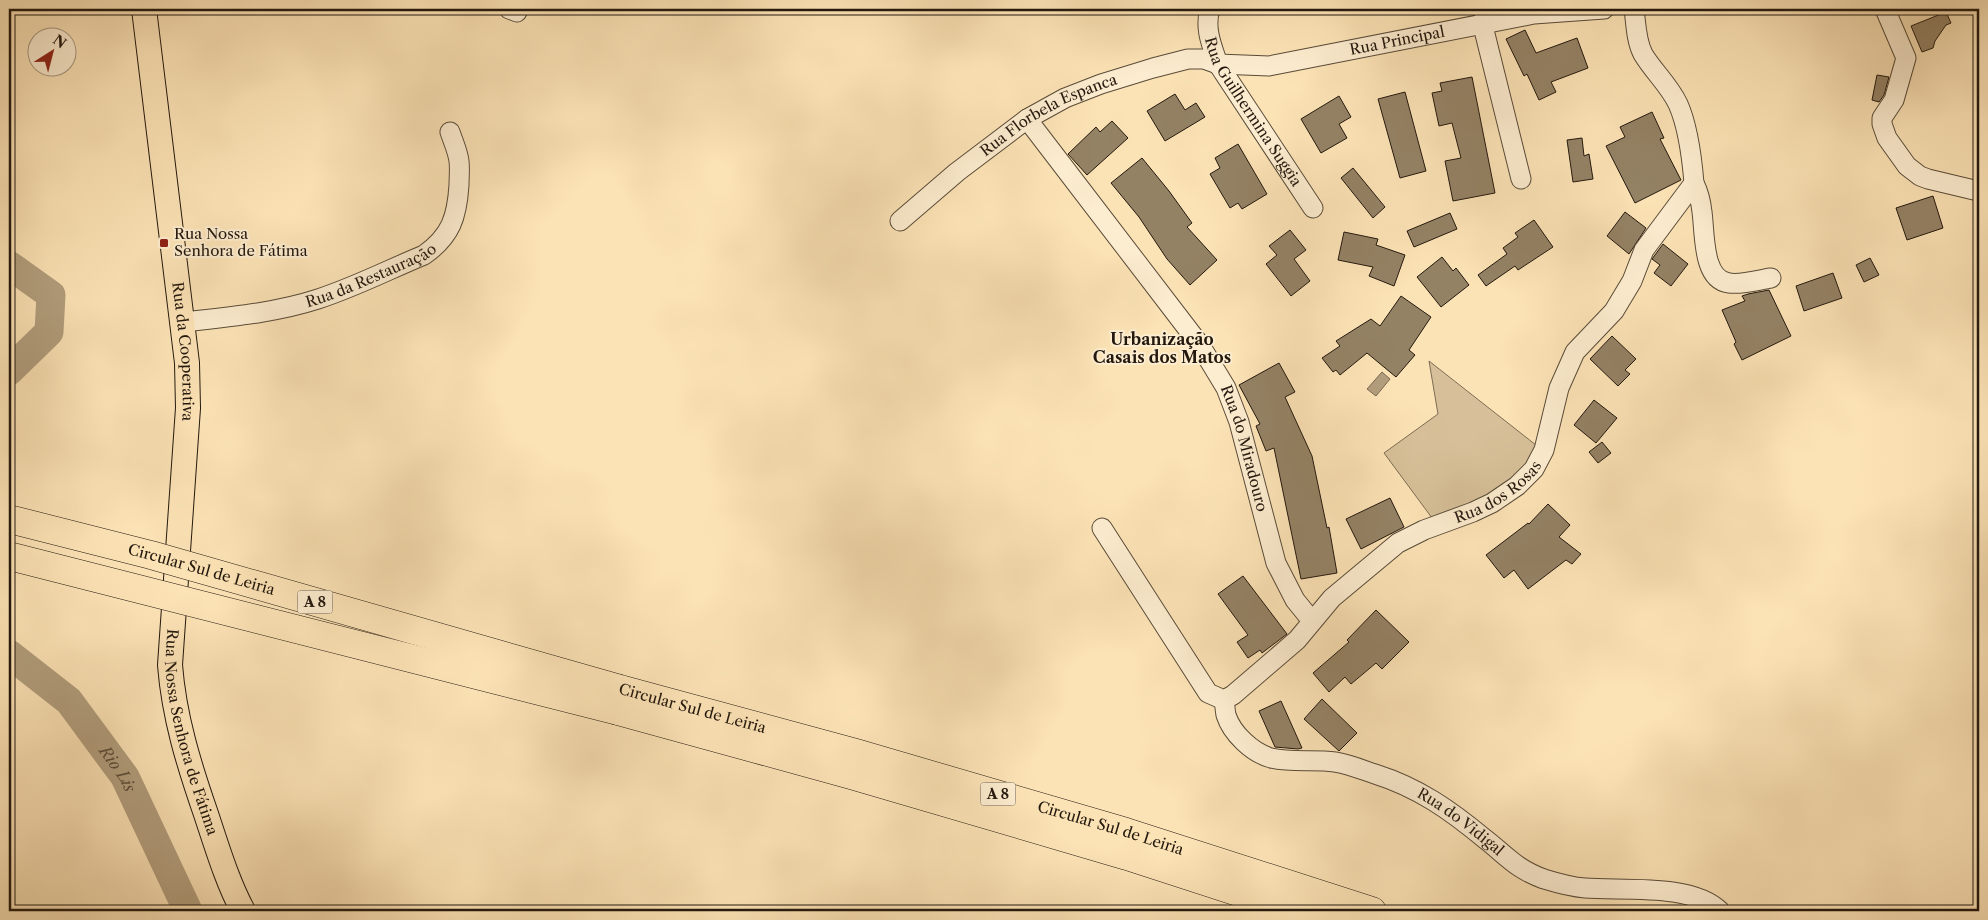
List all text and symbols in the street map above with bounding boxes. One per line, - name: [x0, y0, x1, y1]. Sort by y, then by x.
- street label: Rua Principal: [1348, 22, 1447, 59]
- north arrow: [28, 28, 78, 78]
- text: N: [49, 31, 70, 52]
- street label: Rua Guilhermina Suggia: [1201, 35, 1306, 190]
- street label: Rua Florbela Espanca: [976, 70, 1119, 160]
- place label: Rua Nossa Senhora de Fátima: [174, 224, 308, 260]
- marker: Rua Nossa Senhora de Fátima: [158, 237, 170, 249]
- street label: Rua da Restauração: [303, 239, 440, 311]
- street label: Rua da Cooperativa: [168, 281, 198, 422]
- district label: Urbanização Casais dos Matos: [1093, 329, 1231, 367]
- street label: Rua do Miradouro: [1217, 382, 1272, 514]
- street label: Rua dos Rosas: [1452, 458, 1545, 527]
- street label: Circular Sul de Leiria: [126, 540, 277, 599]
- road number: A 8: [298, 590, 332, 614]
- street label: Rua Nossa Senhora de Fátima: [161, 628, 222, 838]
- street label: Circular Sul de Leiria: [617, 679, 768, 737]
- water label: Rio Lis: [94, 740, 141, 795]
- road number: A 8: [980, 782, 1016, 806]
- street label: Rua do Vidigal: [1414, 783, 1508, 860]
- street label: Circular Sul de Leiria: [1035, 797, 1186, 859]

